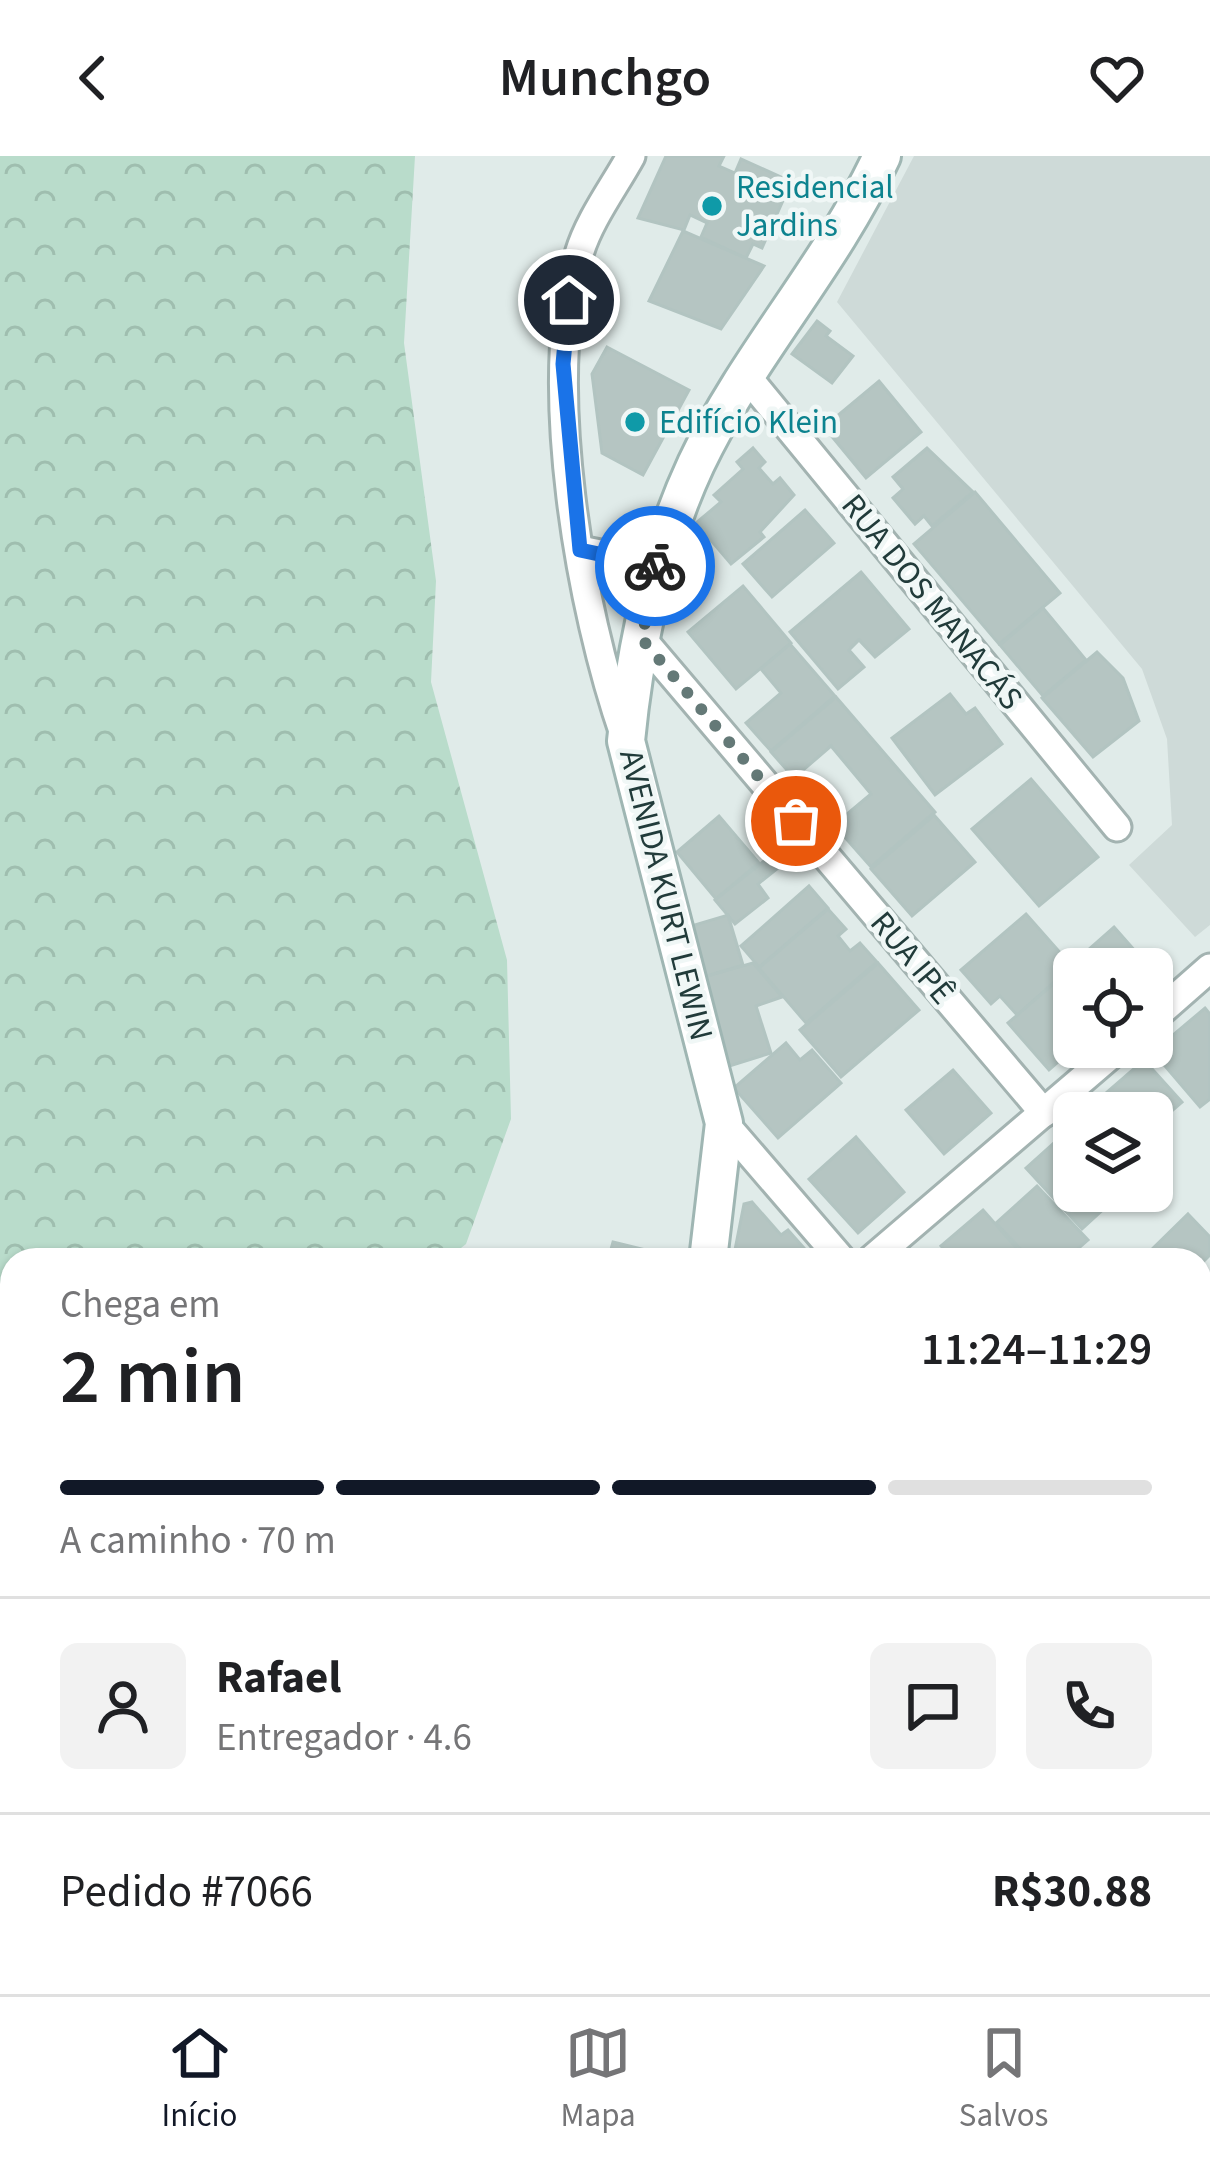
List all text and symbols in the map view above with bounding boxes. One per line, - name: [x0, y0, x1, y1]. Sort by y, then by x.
- text: Munchgo: [499, 40, 711, 117]
- icon: back: [60, 45, 126, 111]
- icon: heart: [1084, 45, 1150, 111]
- place label: Residencial Jardins: [736, 164, 894, 249]
- marker: Residencial Jardins: [699, 193, 725, 219]
- pin: [518, 249, 620, 351]
- icon: home: [536, 267, 602, 333]
- place label: Edifício Klein: [659, 399, 838, 446]
- marker: Edifício Klein: [622, 409, 648, 435]
- street label: RUA DOS MANACÁS: [830, 484, 1034, 720]
- courier: [595, 506, 715, 626]
- icon: bike: [622, 533, 688, 599]
- street label: AVENIDA KURT LEWIN: [607, 745, 725, 1045]
- pin: [745, 770, 847, 872]
- icon: bag: [763, 788, 829, 854]
- street label: RUA IPÊ: [859, 901, 965, 1015]
- map controls: [1053, 948, 1173, 1212]
- button: locate: [1053, 948, 1173, 1068]
- button: layers: [1053, 1092, 1173, 1212]
- text: Chega em: [60, 1277, 221, 1333]
- text: 11:24–11:29: [921, 1318, 1152, 1382]
- text: 2 min: [60, 1322, 245, 1433]
- text: A caminho · 70 m: [60, 1513, 336, 1569]
- button: person: [60, 1643, 186, 1769]
- button: chat: [870, 1643, 996, 1769]
- button: phone: [1026, 1643, 1152, 1769]
- text: Rafael: [216, 1646, 341, 1710]
- text: Entregador · 4.6: [216, 1710, 472, 1766]
- text: Pedido #7066: [60, 1860, 313, 1924]
- text: R$30.88: [992, 1860, 1152, 1924]
- tab: Início: [162, 2020, 237, 2139]
- tab: Mapa: [561, 2020, 636, 2139]
- tab: Salvos: [959, 2020, 1048, 2139]

